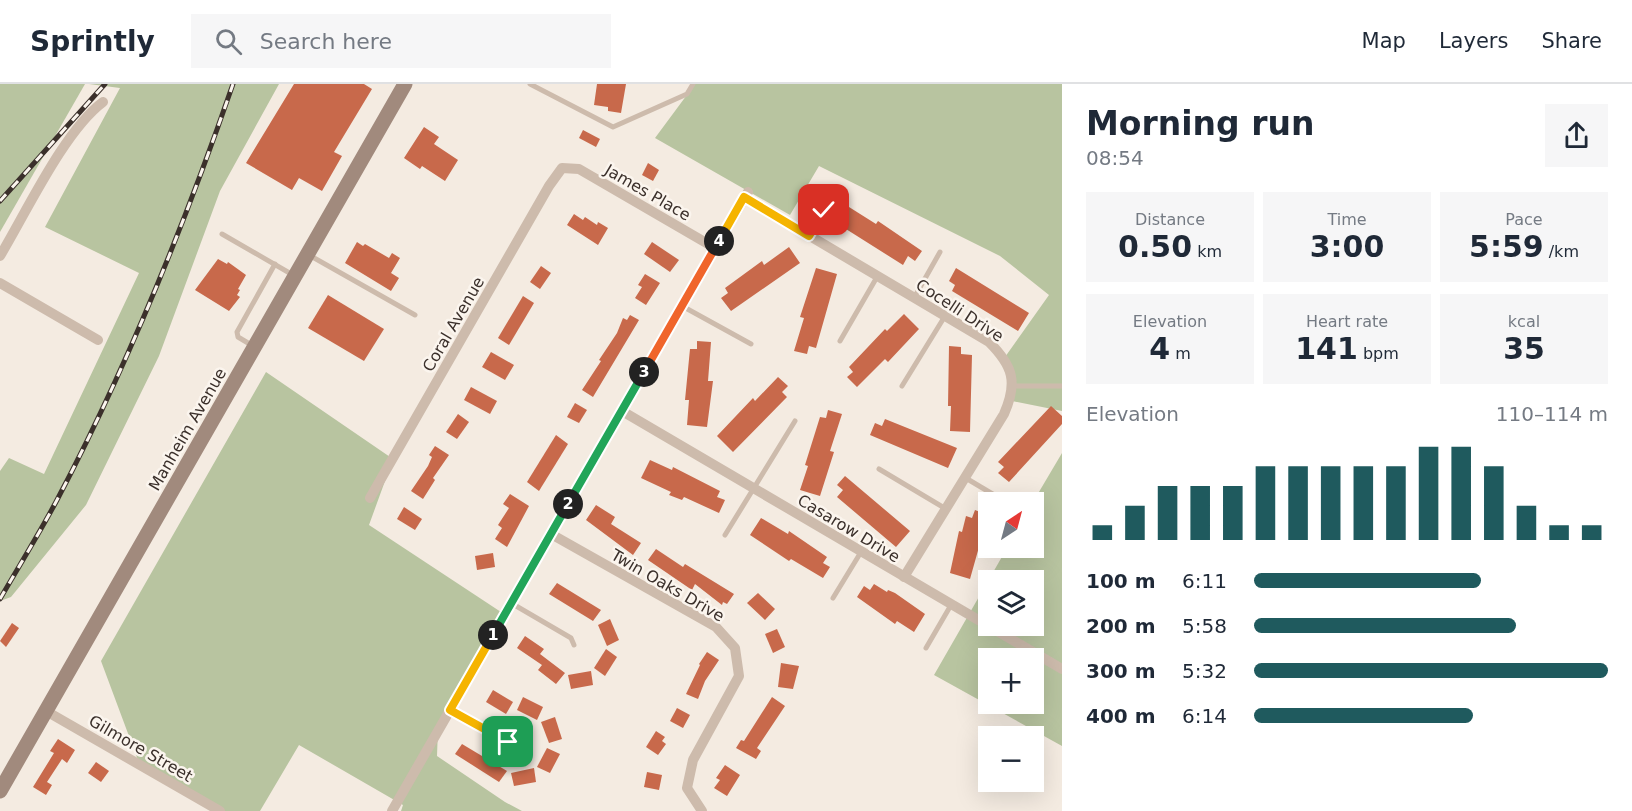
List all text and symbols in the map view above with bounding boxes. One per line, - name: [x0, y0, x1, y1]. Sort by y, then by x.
- search box: [191, 14, 611, 68]
- text: Sprintly: [30, 25, 155, 58]
- icon: search: [212, 25, 245, 58]
- text: Search here: [260, 29, 392, 54]
- text: Map: [1362, 29, 1406, 53]
- text: Layers: [1439, 29, 1508, 53]
- text: Share: [1541, 29, 1602, 53]
- text: Morning run: [1086, 104, 1314, 143]
- button: share: [1545, 104, 1608, 167]
- text: 08:54: [1086, 146, 1144, 170]
- street label: James Place: [601, 160, 694, 225]
- pin: [798, 184, 849, 235]
- icon: check: [807, 193, 840, 226]
- text: Distance: [1135, 210, 1205, 229]
- text: Time: [1327, 210, 1367, 229]
- text: Pace: [1505, 210, 1543, 229]
- pin: 4: [704, 226, 734, 256]
- text: 0.50: [1118, 229, 1192, 264]
- text: 3:00: [1310, 229, 1384, 264]
- text: 5:59: [1469, 229, 1544, 264]
- text: 4: [713, 231, 725, 250]
- text: km: [1192, 242, 1222, 261]
- text: /km: [1544, 242, 1579, 261]
- street label: Coral Avenue: [419, 273, 488, 375]
- street label: Cocelli Drive: [912, 275, 1007, 346]
- text: Elevation: [1133, 312, 1207, 331]
- text: Heart rate: [1306, 312, 1388, 331]
- text: kcal: [1508, 312, 1540, 331]
- text: 4: [1149, 331, 1170, 366]
- text: 141: [1295, 331, 1358, 366]
- text: 35: [1503, 331, 1545, 366]
- text: m: [1170, 344, 1191, 363]
- text: bpm: [1358, 344, 1399, 363]
- pin: 3: [629, 357, 659, 387]
- text: 3: [638, 362, 650, 381]
- street label: Manheim Avenue: [145, 365, 230, 494]
- text: Elevation: [1086, 402, 1179, 426]
- text: 110–114 m: [1496, 402, 1608, 426]
- pin: 2: [553, 489, 583, 519]
- street label: Casarow Drive: [794, 490, 903, 566]
- north arrow: [978, 492, 1044, 558]
- map controls: [978, 492, 1044, 792]
- text: 2: [562, 494, 574, 513]
- street label: Twin Oaks Drive: [607, 545, 728, 626]
- text: 100 m: [1086, 569, 1156, 593]
- text: 6:11: [1182, 569, 1227, 593]
- button: layers: [978, 570, 1044, 636]
- text: 200 m: [1086, 614, 1156, 638]
- text: 5:58: [1182, 614, 1227, 638]
- pin: 1: [478, 620, 508, 650]
- text: 1: [487, 625, 499, 644]
- button: +: [978, 648, 1044, 714]
- text: 300 m: [1086, 659, 1156, 683]
- text: 5:32: [1182, 659, 1227, 683]
- text: 400 m: [1086, 704, 1156, 728]
- text: 6:14: [1182, 704, 1227, 728]
- street label: Gilmore Street: [86, 711, 196, 786]
- pin: [482, 716, 533, 767]
- icon: arrive: [491, 725, 524, 758]
- button: −: [978, 726, 1044, 792]

